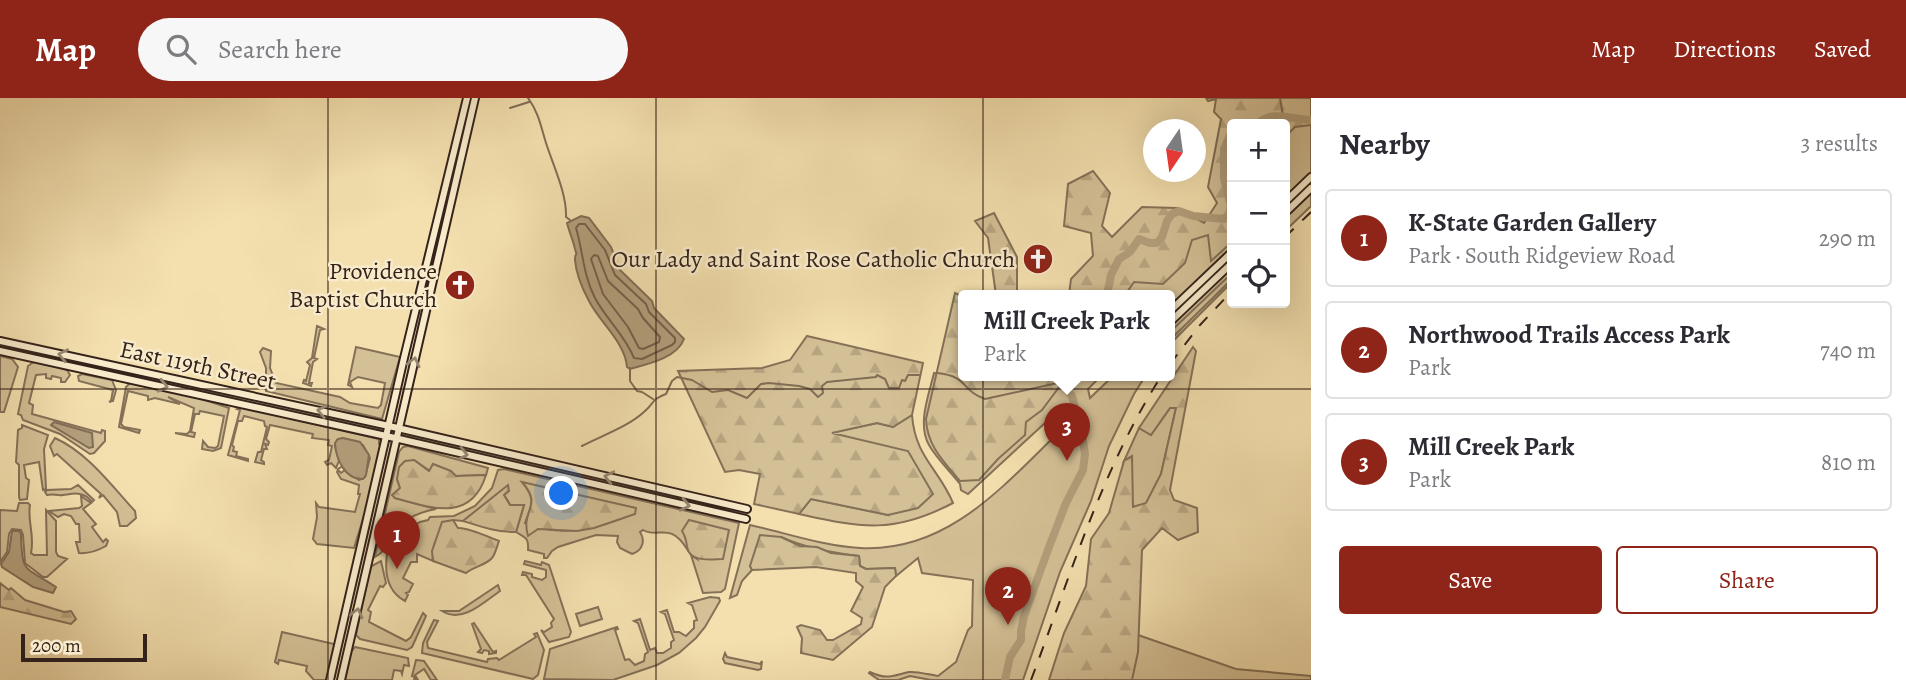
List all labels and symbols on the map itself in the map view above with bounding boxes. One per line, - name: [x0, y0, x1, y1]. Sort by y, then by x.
- north arrow: [1143, 119, 1206, 182]
- church icon: Our Lady and Saint Rose Catholic Church: [1021, 242, 1055, 276]
- place label: Our Lady and Saint Rose Catholic Church: [612, 243, 1015, 275]
- place label: Providence Baptist Church: [289, 255, 437, 315]
- church icon: Providence Baptist Church: [443, 268, 477, 302]
- street label: East 119th Street: [117, 333, 279, 397]
- one-way arrow: [57, 349, 69, 363]
- one-way arrow: [406, 356, 420, 368]
- one-way arrow: [157, 378, 169, 392]
- pin: 3: [1044, 403, 1090, 461]
- one-way arrow: [316, 405, 328, 420]
- one-way arrow: [457, 445, 469, 460]
- one-way arrow: [603, 471, 615, 485]
- your location: [544, 476, 578, 510]
- one-way arrow: [679, 497, 691, 511]
- pin: 1: [374, 511, 420, 569]
- pin: 2: [985, 567, 1031, 625]
- one-way arrow: [348, 608, 363, 620]
- scale bar: [21, 631, 147, 663]

